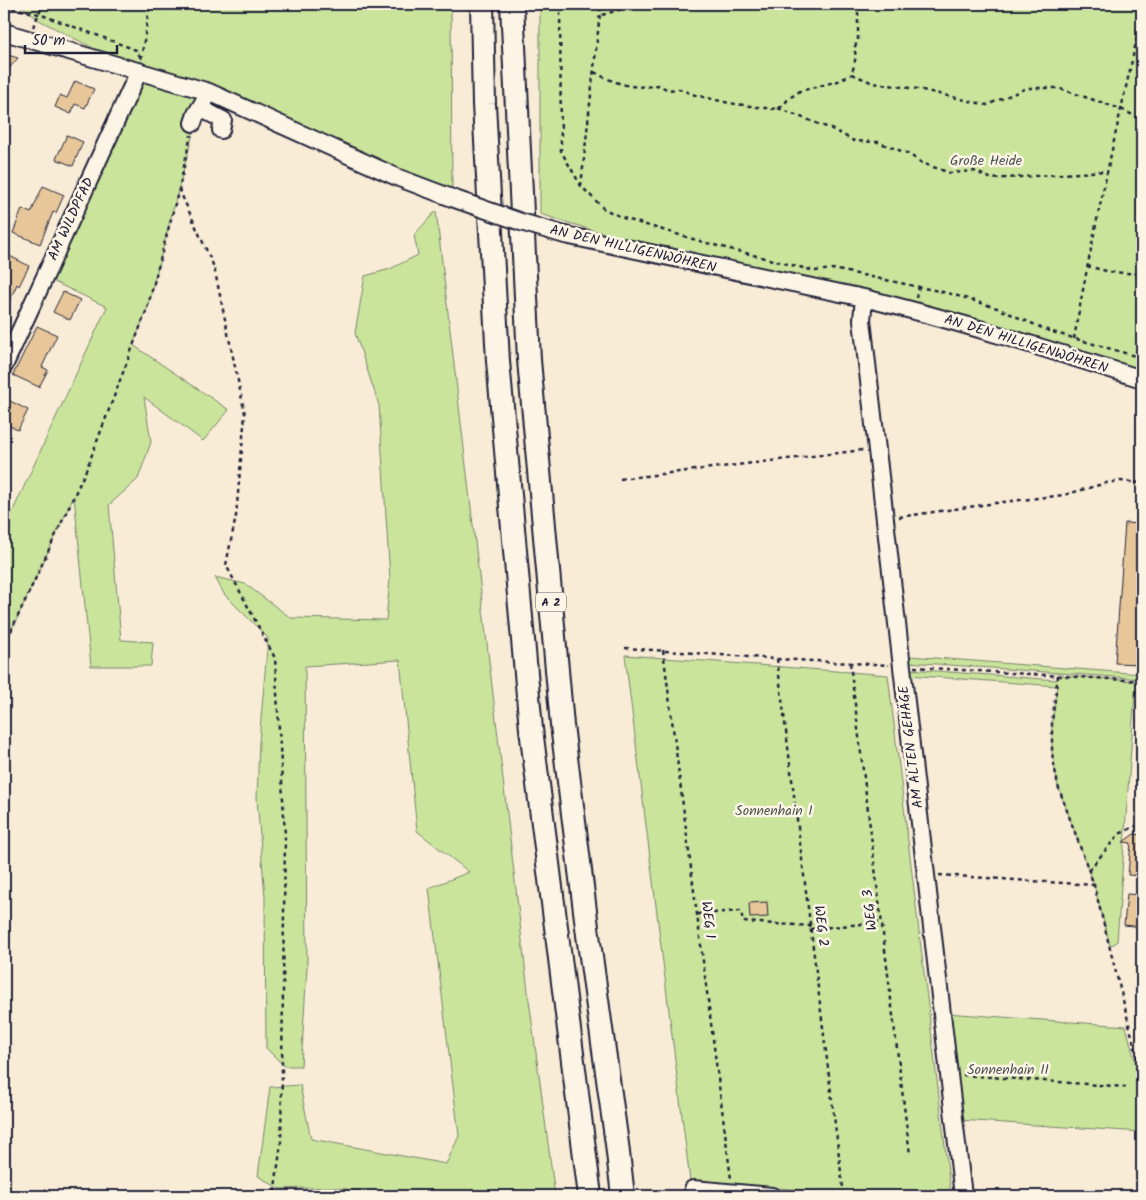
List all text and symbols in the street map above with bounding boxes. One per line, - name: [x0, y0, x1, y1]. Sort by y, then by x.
- scale bar: [25, 22, 118, 54]
- text: 50 m: [32, 29, 66, 53]
- park label: Große Heide: [950, 150, 1023, 172]
- street label: AM WILDPFAD: [42, 174, 100, 264]
- street label: AN DEN HILLIGENWÖHREN: [548, 219, 719, 279]
- street label: AN DEN HILLIGENWÖHREN: [941, 309, 1111, 380]
- road number: A 2: [536, 592, 566, 612]
- street label: AM ALTEN GEHÄGE: [892, 684, 929, 810]
- park label: Sonnenhain I: [735, 800, 813, 822]
- street label: WEG 3: [857, 888, 883, 932]
- street label: WEG 1: [695, 900, 721, 940]
- street label: WEG 2: [808, 904, 834, 948]
- park label: Sonnenhain II: [967, 1059, 1049, 1081]

